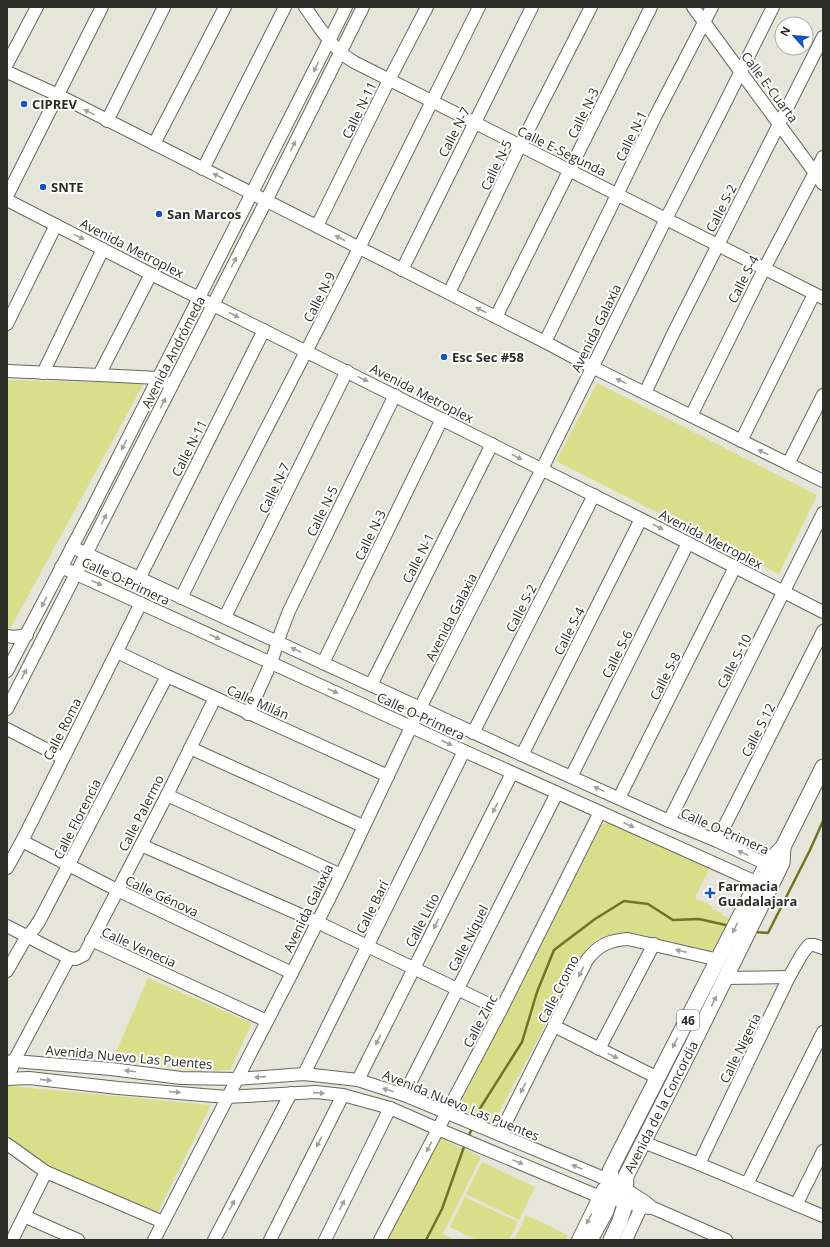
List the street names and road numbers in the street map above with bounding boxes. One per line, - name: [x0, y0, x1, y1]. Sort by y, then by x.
- street label: Calle E-Cuarta: [737, 48, 803, 126]
- street label: Calle N-11: [337, 78, 381, 142]
- street label: Calle N-3: [563, 85, 603, 141]
- street label: Calle N-7: [434, 104, 474, 160]
- street label: Calle N-1: [611, 108, 651, 164]
- street label: Calle E-Segunda: [515, 122, 609, 180]
- street label: Calle N-5: [476, 137, 516, 193]
- street label: Calle S-2: [701, 181, 741, 235]
- street label: Avenida Metroplex: [77, 214, 187, 282]
- street label: Calle S-4: [723, 252, 763, 306]
- street label: Calle N-9: [299, 269, 339, 325]
- street label: Avenida Galaxia: [567, 281, 625, 375]
- street label: Avenida Andrómeda: [137, 293, 209, 411]
- street label: Avenida Metroplex: [367, 359, 477, 427]
- street label: Calle N-11: [167, 417, 211, 479]
- street label: Calle N-7: [254, 460, 294, 516]
- street label: Calle N-5: [302, 483, 342, 539]
- street label: Avenida Metroplex: [656, 505, 766, 573]
- street label: Calle N-3: [350, 507, 390, 563]
- street label: Calle N-1: [398, 530, 438, 586]
- street label: Calle O-Primera: [79, 553, 173, 609]
- street label: Avenida Galaxia: [421, 570, 481, 664]
- street label: Calle S-2: [501, 581, 541, 635]
- street label: Calle S-4: [549, 604, 589, 658]
- street label: Calle S-6: [597, 627, 637, 681]
- street label: Calle S-10: [713, 631, 755, 691]
- street label: Calle S-8: [645, 649, 685, 703]
- street label: Calle Milán: [224, 680, 292, 724]
- street label: Calle O-Primera: [374, 688, 468, 744]
- street label: Calle Roma: [39, 695, 85, 763]
- street label: Calle S 12: [737, 700, 779, 760]
- street label: Calle Palermo: [114, 772, 168, 854]
- street label: Calle Florencia: [49, 776, 105, 862]
- street label: Calle O-Primera: [678, 803, 772, 859]
- street label: Avenida Galaxia: [279, 861, 337, 955]
- street label: Calle Génova: [122, 871, 202, 921]
- street label: Calle Barí: [351, 877, 393, 937]
- street label: Calle Litio: [401, 890, 443, 950]
- street label: Calle Níquel: [444, 902, 492, 974]
- street label: Calle Venecia: [99, 923, 179, 971]
- street label: Calle Cromo: [533, 952, 583, 1026]
- street label: Calle Zinc: [459, 991, 501, 1051]
- road number: 46: [677, 1010, 699, 1030]
- street label: Calle Nigeria: [715, 1010, 765, 1086]
- street label: Avenida de la Concordia: [620, 1038, 702, 1176]
- street label: Avenida Nuevo Las Puentes: [45, 1041, 213, 1073]
- street label: Avenida Nuevo Las Puentes: [380, 1065, 542, 1145]

